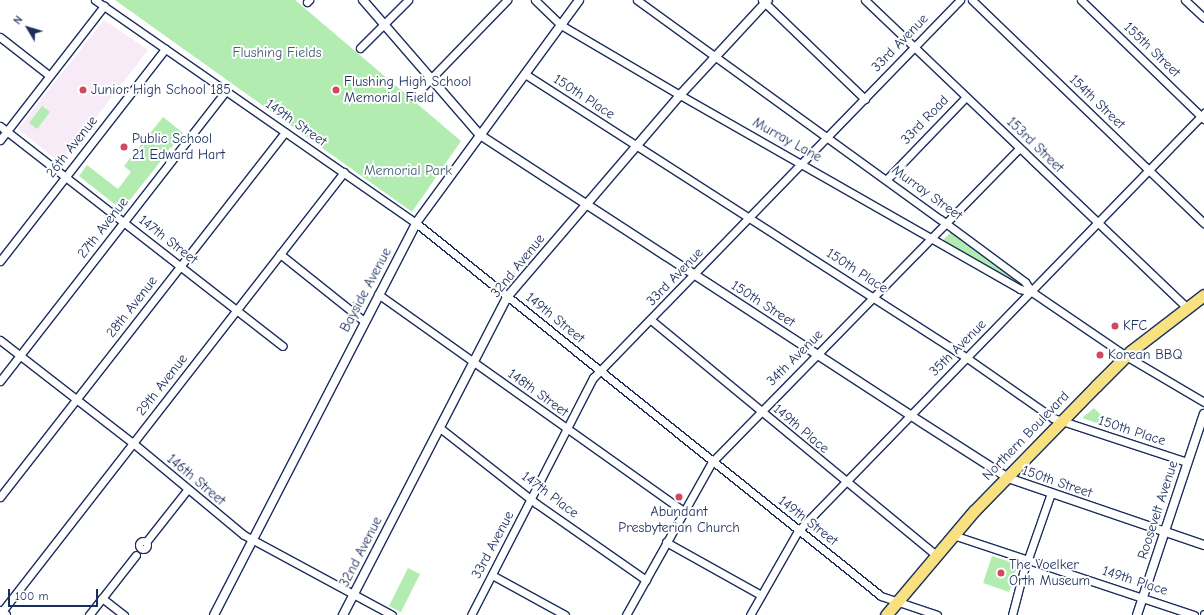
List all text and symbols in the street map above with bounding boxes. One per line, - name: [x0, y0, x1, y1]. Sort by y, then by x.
- north arrow: [8, 8, 48, 48]
- street label: 33rd Avenue: [868, 11, 932, 75]
- text: N: [11, 13, 25, 27]
- street label: 155th Street: [1120, 19, 1184, 81]
- park label: Flushing Fields: [232, 45, 322, 61]
- street label: 150th Place: [550, 71, 618, 123]
- street label: 154th Street: [1066, 71, 1128, 133]
- place label: Flushing High School Memorial Field: [344, 74, 471, 106]
- place label: Junior High School 185: [91, 82, 231, 98]
- marker: Junior High School 185: [78, 85, 88, 95]
- marker: Flushing High School Memorial Field: [331, 85, 341, 95]
- street label: 33rd Road: [898, 92, 952, 148]
- street label: 149th Street: [262, 96, 330, 150]
- street label: 26th Avenue: [43, 113, 101, 181]
- street label: Murray Lane: [749, 114, 825, 166]
- street label: 153rd Street: [1003, 114, 1067, 176]
- place label: Public School 21 Edward Hart: [132, 131, 225, 164]
- marker: Public School 21 Edward Hart: [119, 142, 129, 152]
- street label: Murray Street: [889, 162, 965, 224]
- park label: Memorial Park: [364, 163, 452, 179]
- street label: 27th Avenue: [74, 194, 132, 262]
- street label: 147th Street: [135, 212, 201, 268]
- street label: 32nd Avenue: [487, 231, 549, 301]
- street label: Bayside Avenue: [337, 245, 395, 335]
- street label: 33rd Avenue: [643, 245, 707, 309]
- street label: 150th Place: [823, 245, 891, 297]
- street label: 28th Avenue: [103, 273, 161, 341]
- street label: 150th Street: [728, 277, 798, 331]
- street label: 149th Street: [522, 289, 588, 347]
- street label: 35th Avenue: [926, 316, 990, 380]
- place label: KFC: [1123, 318, 1147, 334]
- marker: KFC: [1110, 321, 1120, 331]
- street label: 34th Avenue: [763, 326, 827, 390]
- place label: Korean BBQ: [1108, 347, 1182, 363]
- marker: Korean BBQ: [1095, 350, 1105, 360]
- street label: 29th Avenue: [133, 351, 191, 419]
- street label: 148th Street: [504, 365, 572, 421]
- street label: Northern Boulevard: [979, 388, 1073, 484]
- street label: 149th Place: [770, 401, 832, 457]
- street label: 150th Place: [1096, 412, 1168, 450]
- street label: 146th Street: [163, 451, 229, 509]
- street label: Roosevelt Avenue: [1134, 459, 1182, 561]
- street label: 150th Street: [1020, 462, 1094, 502]
- street label: 147th Place: [518, 468, 582, 522]
- marker: Abundant Presbyterian Church: [674, 492, 684, 502]
- street label: 149th Street: [775, 493, 841, 549]
- place label: Abundant Presbyterian Church: [618, 504, 740, 536]
- street label: 33rd Avenue: [468, 508, 518, 582]
- street label: 32nd Avenue: [336, 514, 386, 590]
- place label: The Voelker Orth Museum: [1009, 557, 1090, 590]
- street label: 149th Place: [1100, 563, 1170, 599]
- marker: The Voelker Orth Museum: [996, 568, 1006, 578]
- scale bar: [10, 581, 100, 607]
- text: 100 m: [15, 589, 48, 603]

